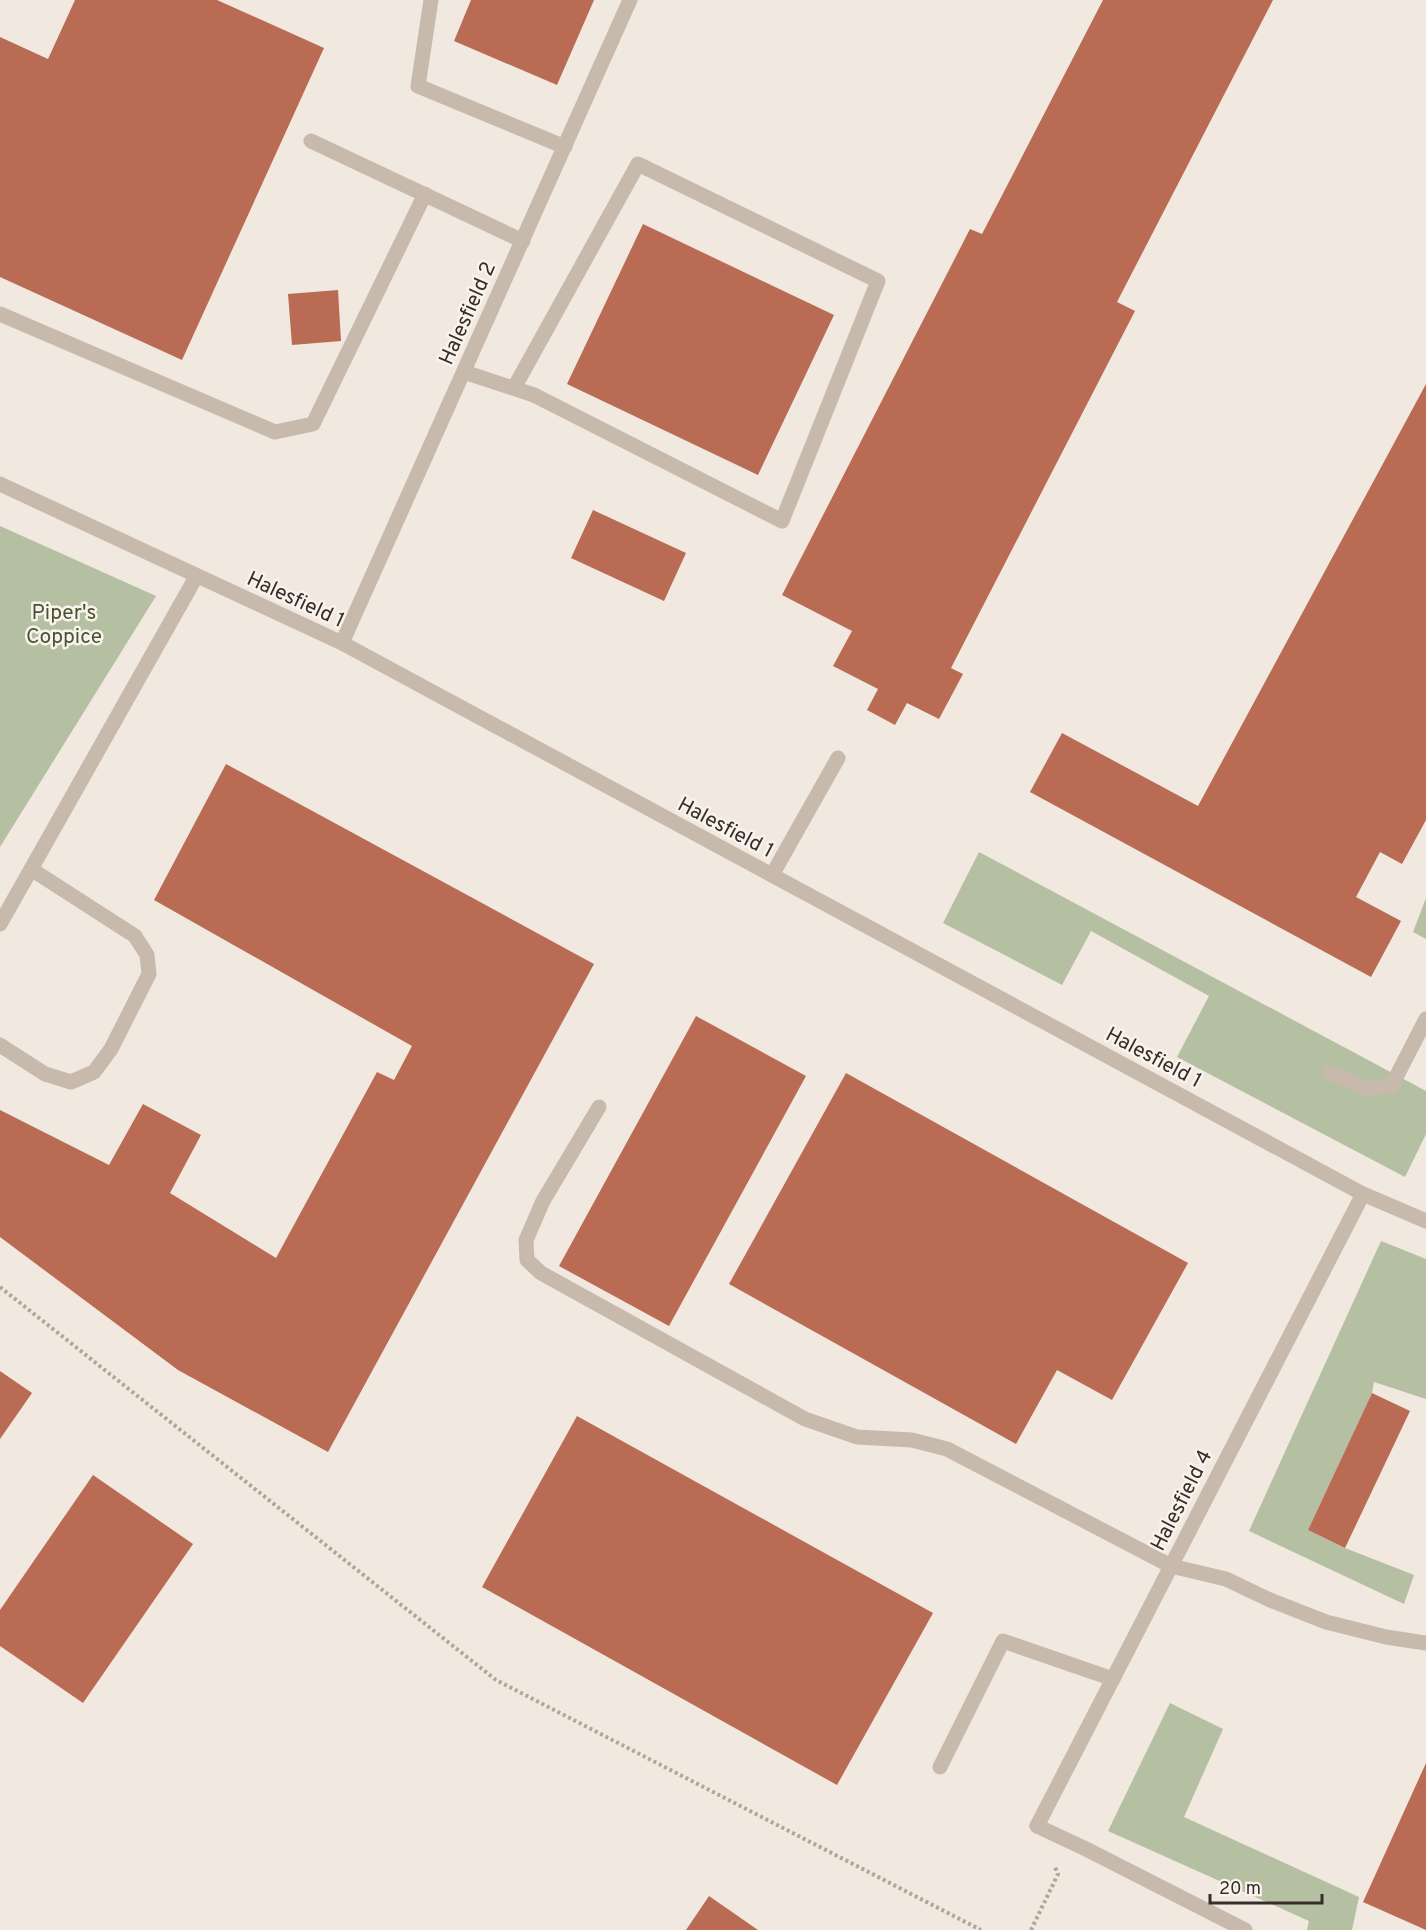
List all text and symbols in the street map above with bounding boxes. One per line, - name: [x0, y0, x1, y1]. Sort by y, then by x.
- street label: Halesfield 2: [434, 258, 503, 369]
- street label: Halesfield 1: [242, 566, 349, 635]
- park label: Piper's Coppice: [26, 600, 102, 651]
- street label: Halesfield 1: [673, 792, 778, 865]
- street label: Halesfield 1: [1101, 1022, 1206, 1095]
- street label: Halesfield 4: [1145, 1445, 1219, 1556]
- scale bar: [1210, 1867, 1322, 1905]
- text: 20 m: [1219, 1878, 1261, 1901]

